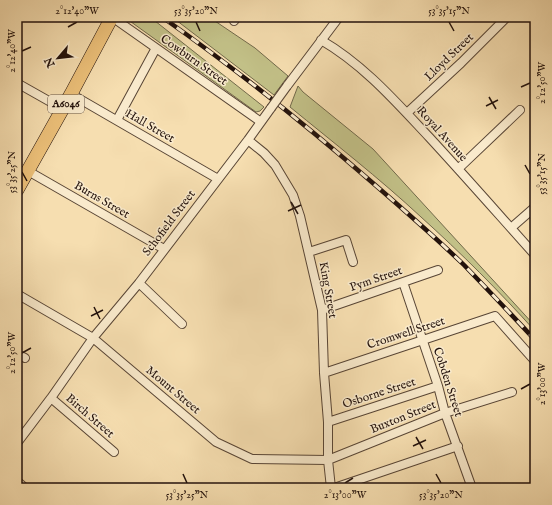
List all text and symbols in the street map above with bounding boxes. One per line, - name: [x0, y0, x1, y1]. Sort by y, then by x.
- text: 2°12'40"W: [55, 5, 99, 18]
- text: 53°35'20"N: [174, 5, 218, 18]
- text: 53°35'15"N: [428, 5, 470, 18]
- text: 2°12'40"W: [6, 29, 19, 73]
- street label: Lloyd Street: [421, 30, 477, 84]
- street label: Cowburn Street: [158, 31, 230, 89]
- north arrow: [38, 38, 78, 78]
- text: N: [41, 54, 59, 71]
- text: 2°12'50"W: [536, 62, 549, 104]
- road number: A6046: [48, 95, 84, 113]
- street label: Royal Avenue: [413, 103, 471, 165]
- street label: Hall Street: [123, 106, 177, 146]
- text: 53°35'25"N: [6, 150, 19, 193]
- text: 53°35'15"N: [536, 153, 549, 195]
- street label: Burns Street: [72, 178, 132, 222]
- street label: Schofield Street: [139, 187, 199, 259]
- street label: King Street: [316, 261, 340, 319]
- street label: Pym Street: [348, 263, 404, 295]
- street label: Cromwell Street: [365, 313, 447, 353]
- text: 2°12'50"W: [6, 332, 19, 374]
- street label: Cobden Street: [430, 345, 466, 419]
- text: 2°13'00"W: [536, 362, 549, 405]
- street label: Mount Street: [143, 363, 203, 417]
- street label: Osborne Street: [341, 374, 417, 412]
- street label: Birch Street: [63, 391, 117, 441]
- street label: Buxton Street: [368, 397, 438, 437]
- text: 53°35'25"N: [166, 489, 209, 502]
- text: 2°13'00"W: [324, 489, 367, 502]
- text: 53°35'20"N: [419, 489, 463, 502]

